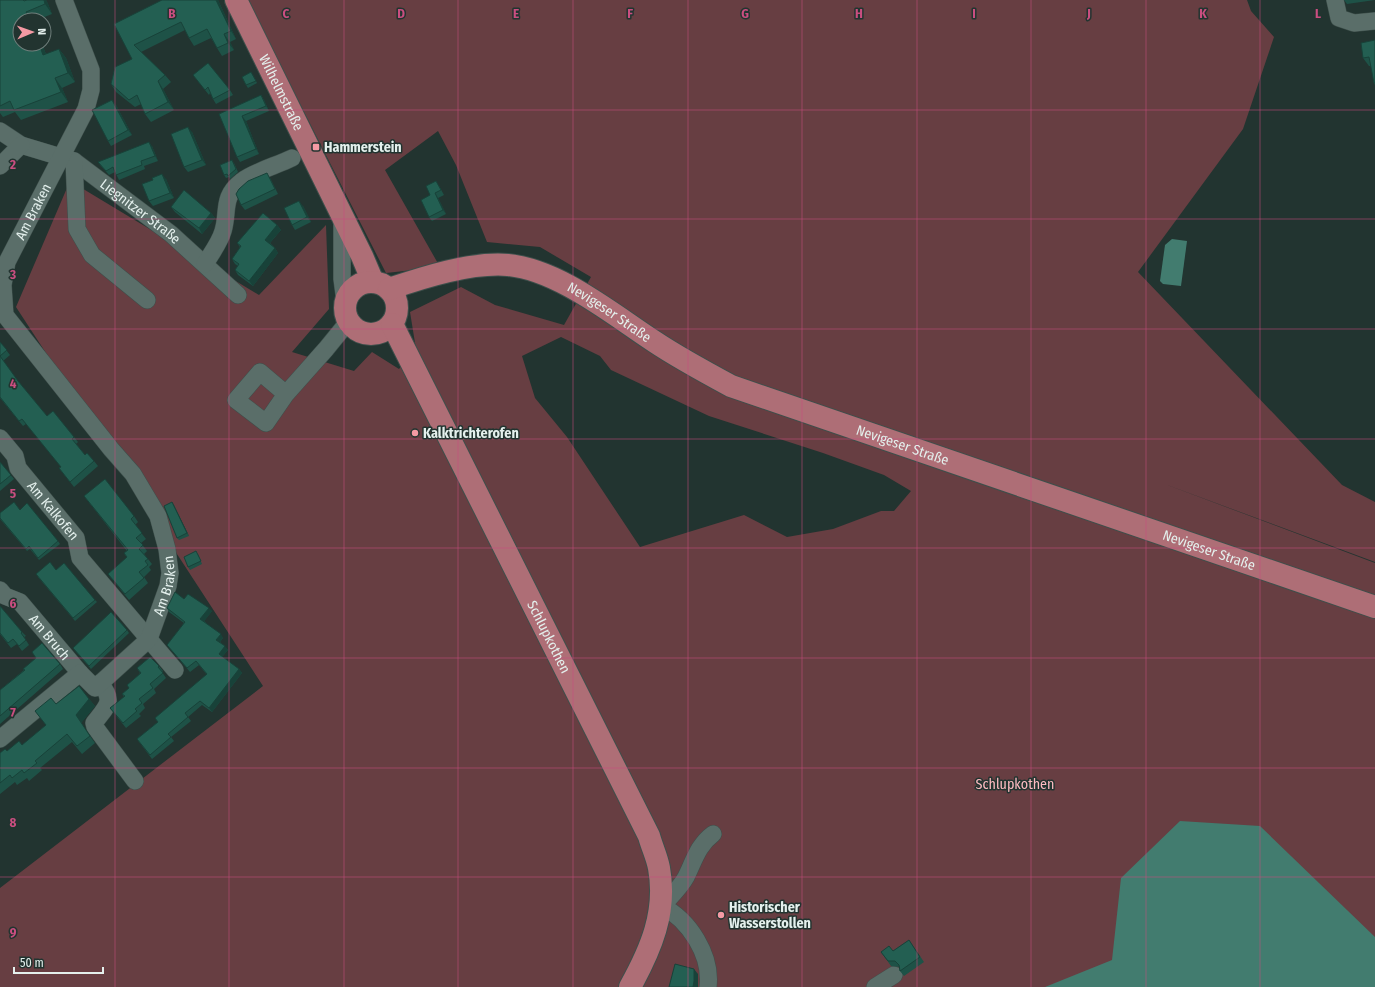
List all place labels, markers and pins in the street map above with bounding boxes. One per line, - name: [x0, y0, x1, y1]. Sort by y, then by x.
- place label: Hammerstein: [324, 139, 402, 156]
- marker: Hammerstein: [311, 142, 321, 152]
- place label: Kalktrichterofen: [423, 425, 519, 442]
- marker: Kalktrichterofen: [410, 428, 420, 438]
- place label: Historischer Wasserstollen: [729, 899, 811, 932]
- marker: Historischer Wasserstollen: [716, 910, 726, 920]

